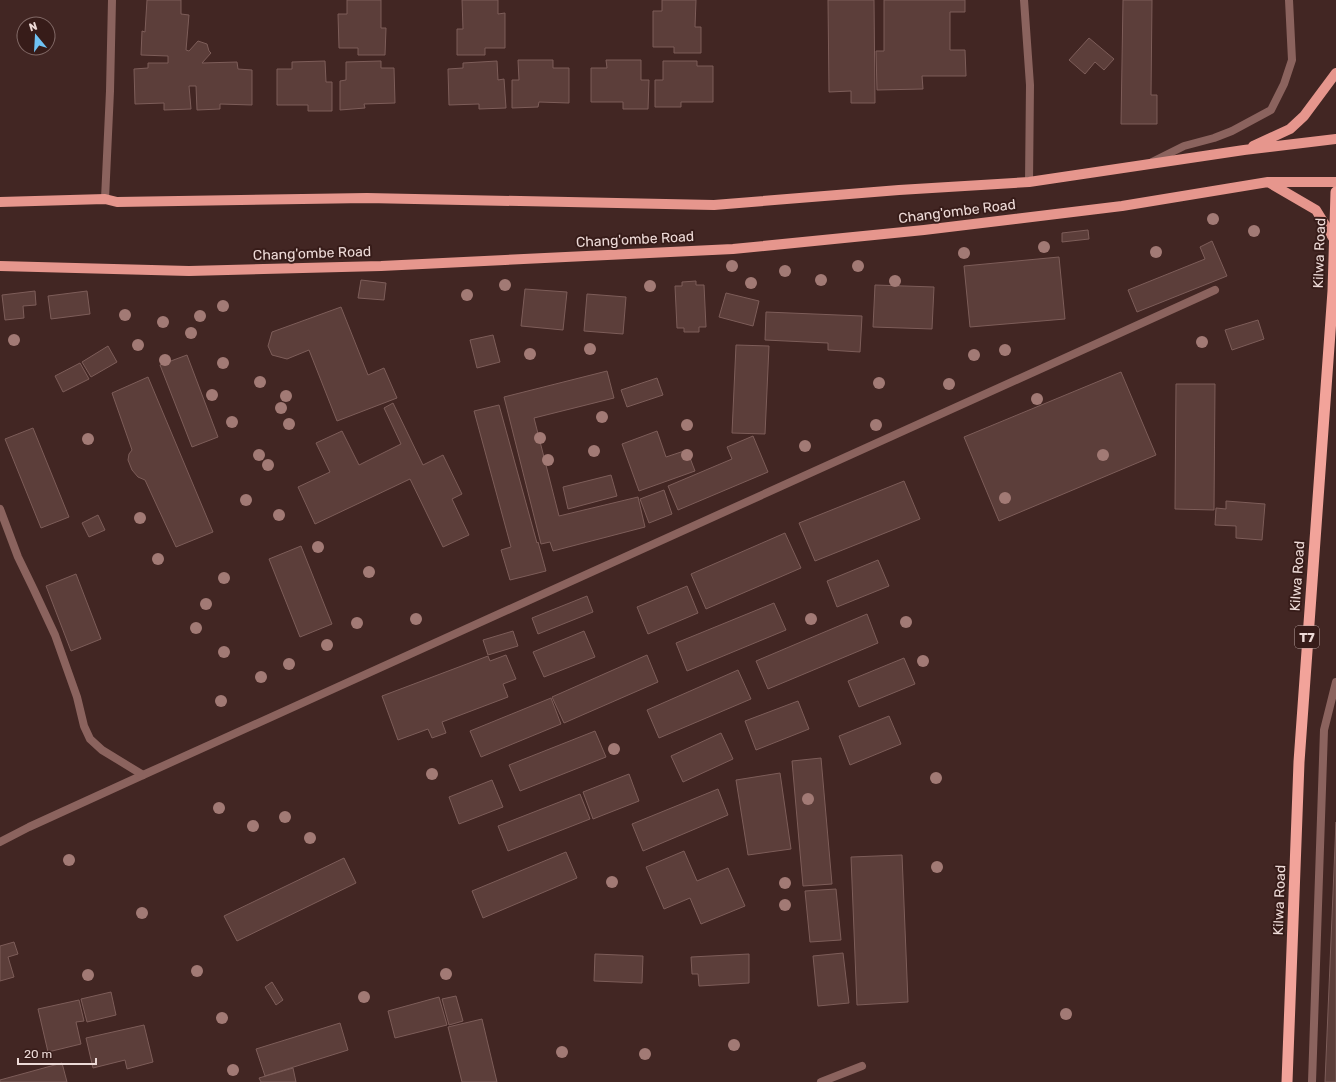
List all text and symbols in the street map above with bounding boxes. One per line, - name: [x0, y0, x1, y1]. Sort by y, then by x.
- north arrow: [16, 16, 56, 56]
- text: N: [27, 20, 39, 34]
- street label: Chang'ombe Road: [897, 196, 1017, 227]
- street label: Kilwa Road: [1310, 217, 1329, 289]
- street label: Chang'ombe Road: [576, 228, 694, 251]
- street label: Chang'ombe Road: [253, 243, 371, 264]
- street label: Kilwa Road: [1287, 540, 1308, 612]
- road number: T7: [1295, 626, 1319, 648]
- street label: Kilwa Road: [1270, 864, 1289, 936]
- scale bar: [18, 1040, 96, 1066]
- text: 20 m: [24, 1047, 52, 1061]

